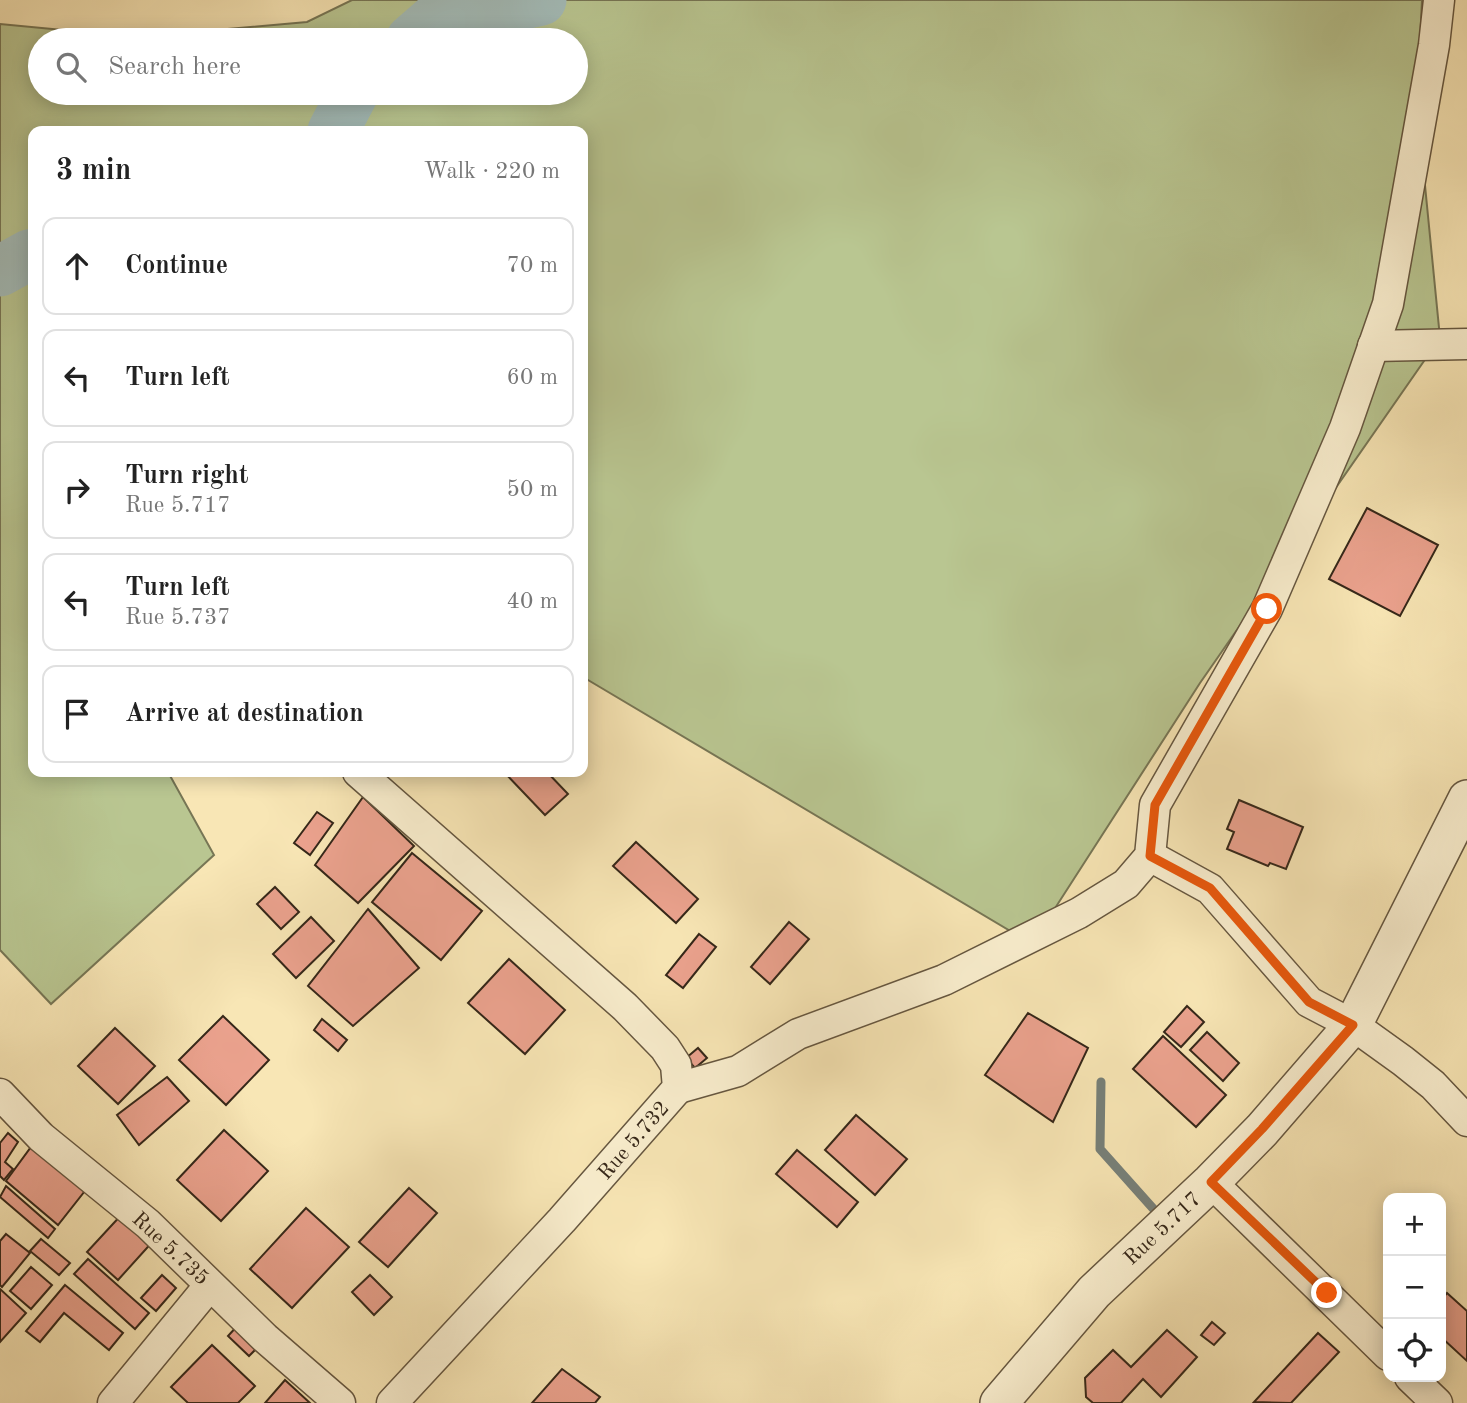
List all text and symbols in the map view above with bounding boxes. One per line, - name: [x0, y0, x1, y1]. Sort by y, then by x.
- search box: [28, 28, 588, 105]
- icon: search: [52, 48, 90, 86]
- text: Search here: [108, 54, 241, 80]
- text: 3 min: [56, 156, 131, 186]
- text: Walk · 220 m: [424, 160, 560, 183]
- icon: ahead: [58, 247, 96, 285]
- text: Continue: [125, 253, 228, 279]
- text: 70 m: [507, 254, 558, 277]
- icon: left: [58, 359, 96, 397]
- text: Turn left: [125, 365, 230, 391]
- text: 60 m: [507, 366, 558, 389]
- text: Turn right: [125, 463, 248, 489]
- icon: right: [58, 471, 96, 509]
- text: 50 m: [507, 478, 558, 501]
- text: Rue 5.717: [125, 494, 231, 517]
- text: Turn left: [125, 575, 230, 601]
- icon: left: [58, 583, 96, 621]
- text: 40 m: [507, 590, 558, 613]
- route start: [1251, 593, 1282, 624]
- text: Rue 5.737: [125, 606, 231, 629]
- icon: arrive: [58, 695, 96, 733]
- text: Arrive at destination: [125, 701, 364, 727]
- street label: Rue 5.732: [595, 1098, 674, 1184]
- street label: Rue 5.717: [1121, 1189, 1205, 1270]
- map controls: [1383, 1193, 1446, 1382]
- button: +: [1383, 1193, 1446, 1256]
- street label: Rue 5.735: [128, 1209, 212, 1290]
- button: −: [1383, 1256, 1446, 1319]
- route end: [1311, 1277, 1342, 1308]
- button: locate: [1383, 1319, 1446, 1382]

